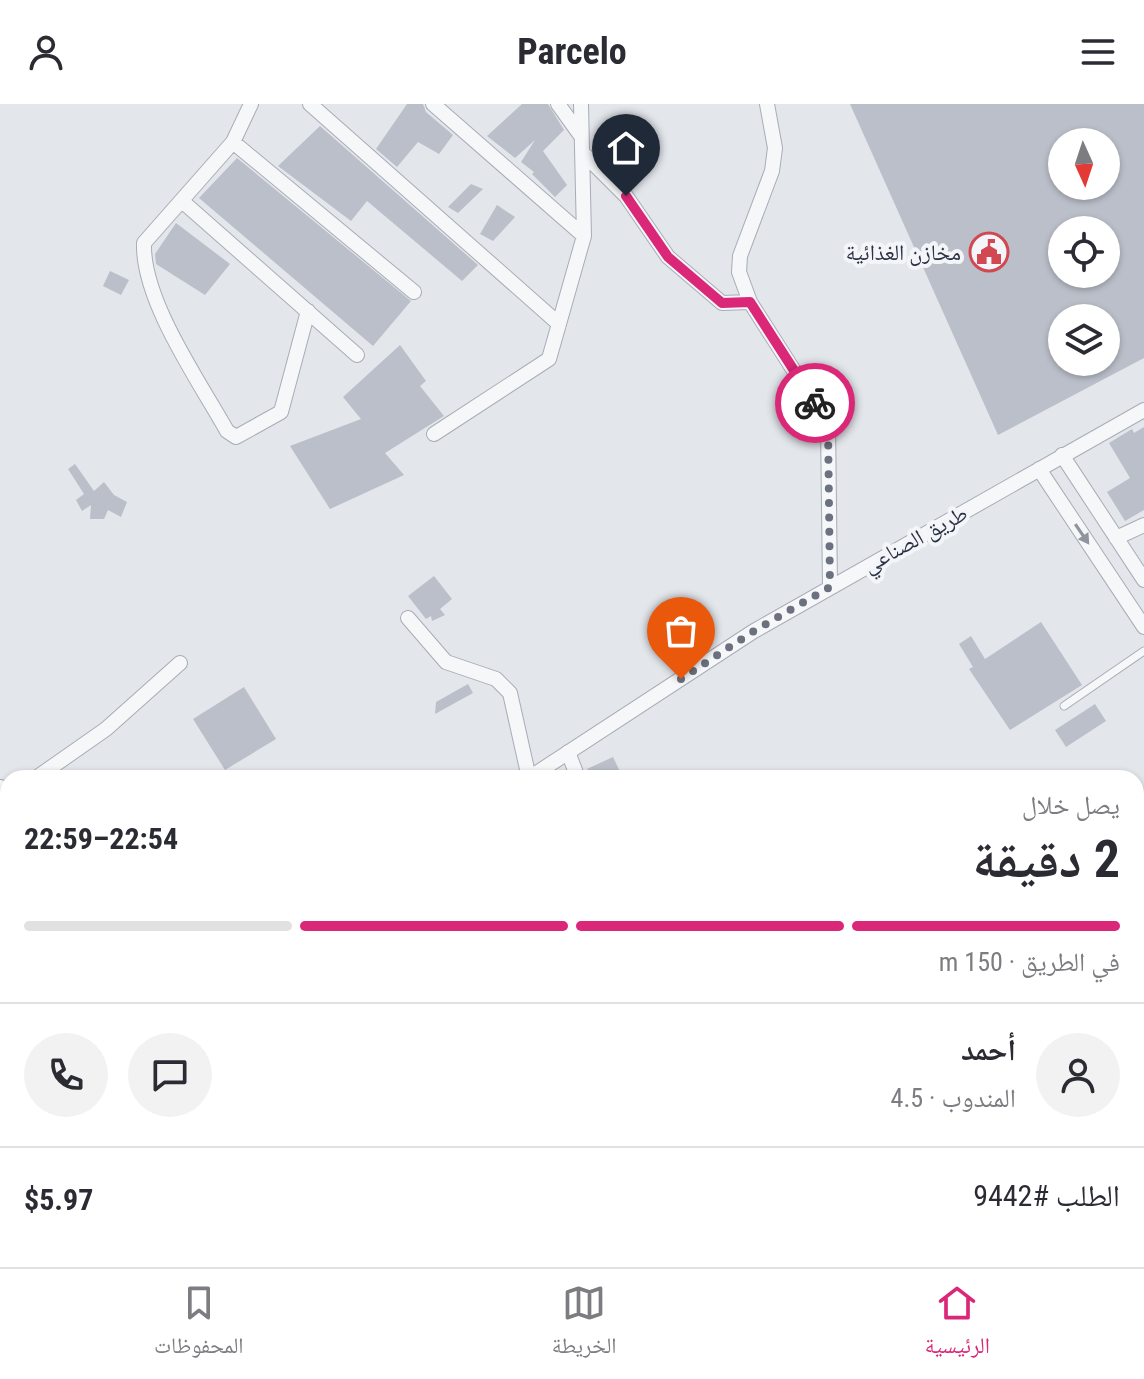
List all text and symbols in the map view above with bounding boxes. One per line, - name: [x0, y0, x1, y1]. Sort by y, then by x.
- icon: person: [24, 30, 68, 74]
- icon: menu: [1076, 30, 1120, 74]
- text: Parcelo: [517, 31, 627, 73]
- pin: [592, 114, 660, 196]
- icon: home: [604, 126, 648, 170]
- north arrow: [1048, 128, 1120, 200]
- map controls: [1048, 128, 1120, 376]
- button: locate: [1048, 216, 1120, 288]
- public building icon: مخازن الغذائية: [968, 231, 1010, 273]
- place label: مخازن الغذائية: [846, 240, 961, 266]
- button: layers: [1048, 304, 1120, 376]
- courier: [775, 363, 855, 443]
- icon: bike: [793, 381, 837, 425]
- street label: طريق الصناعي: [858, 500, 974, 582]
- one-way arrow: [1075, 524, 1090, 545]
- pin: [647, 597, 715, 679]
- icon: bag: [659, 609, 703, 653]
- text: يصل خلال: [1022, 790, 1120, 820]
- text: 22:54–22:59: [24, 821, 178, 856]
- text: 2 دقيقة: [973, 829, 1120, 890]
- text: في الطريق · 150 m: [939, 947, 1120, 977]
- text: أحمد: [961, 1032, 1016, 1067]
- button: phone: [24, 1033, 108, 1117]
- button: chat: [128, 1033, 212, 1117]
- button: person: [1036, 1033, 1120, 1117]
- text: المندوب · 4.5: [891, 1083, 1016, 1113]
- text: الطلب #9442: [973, 1178, 1120, 1213]
- text: $5.97: [24, 1182, 93, 1217]
- tab: المحفوظات: [154, 1281, 244, 1367]
- tab: الخريطة: [552, 1281, 617, 1367]
- tab: الرئيسية: [925, 1281, 990, 1367]

